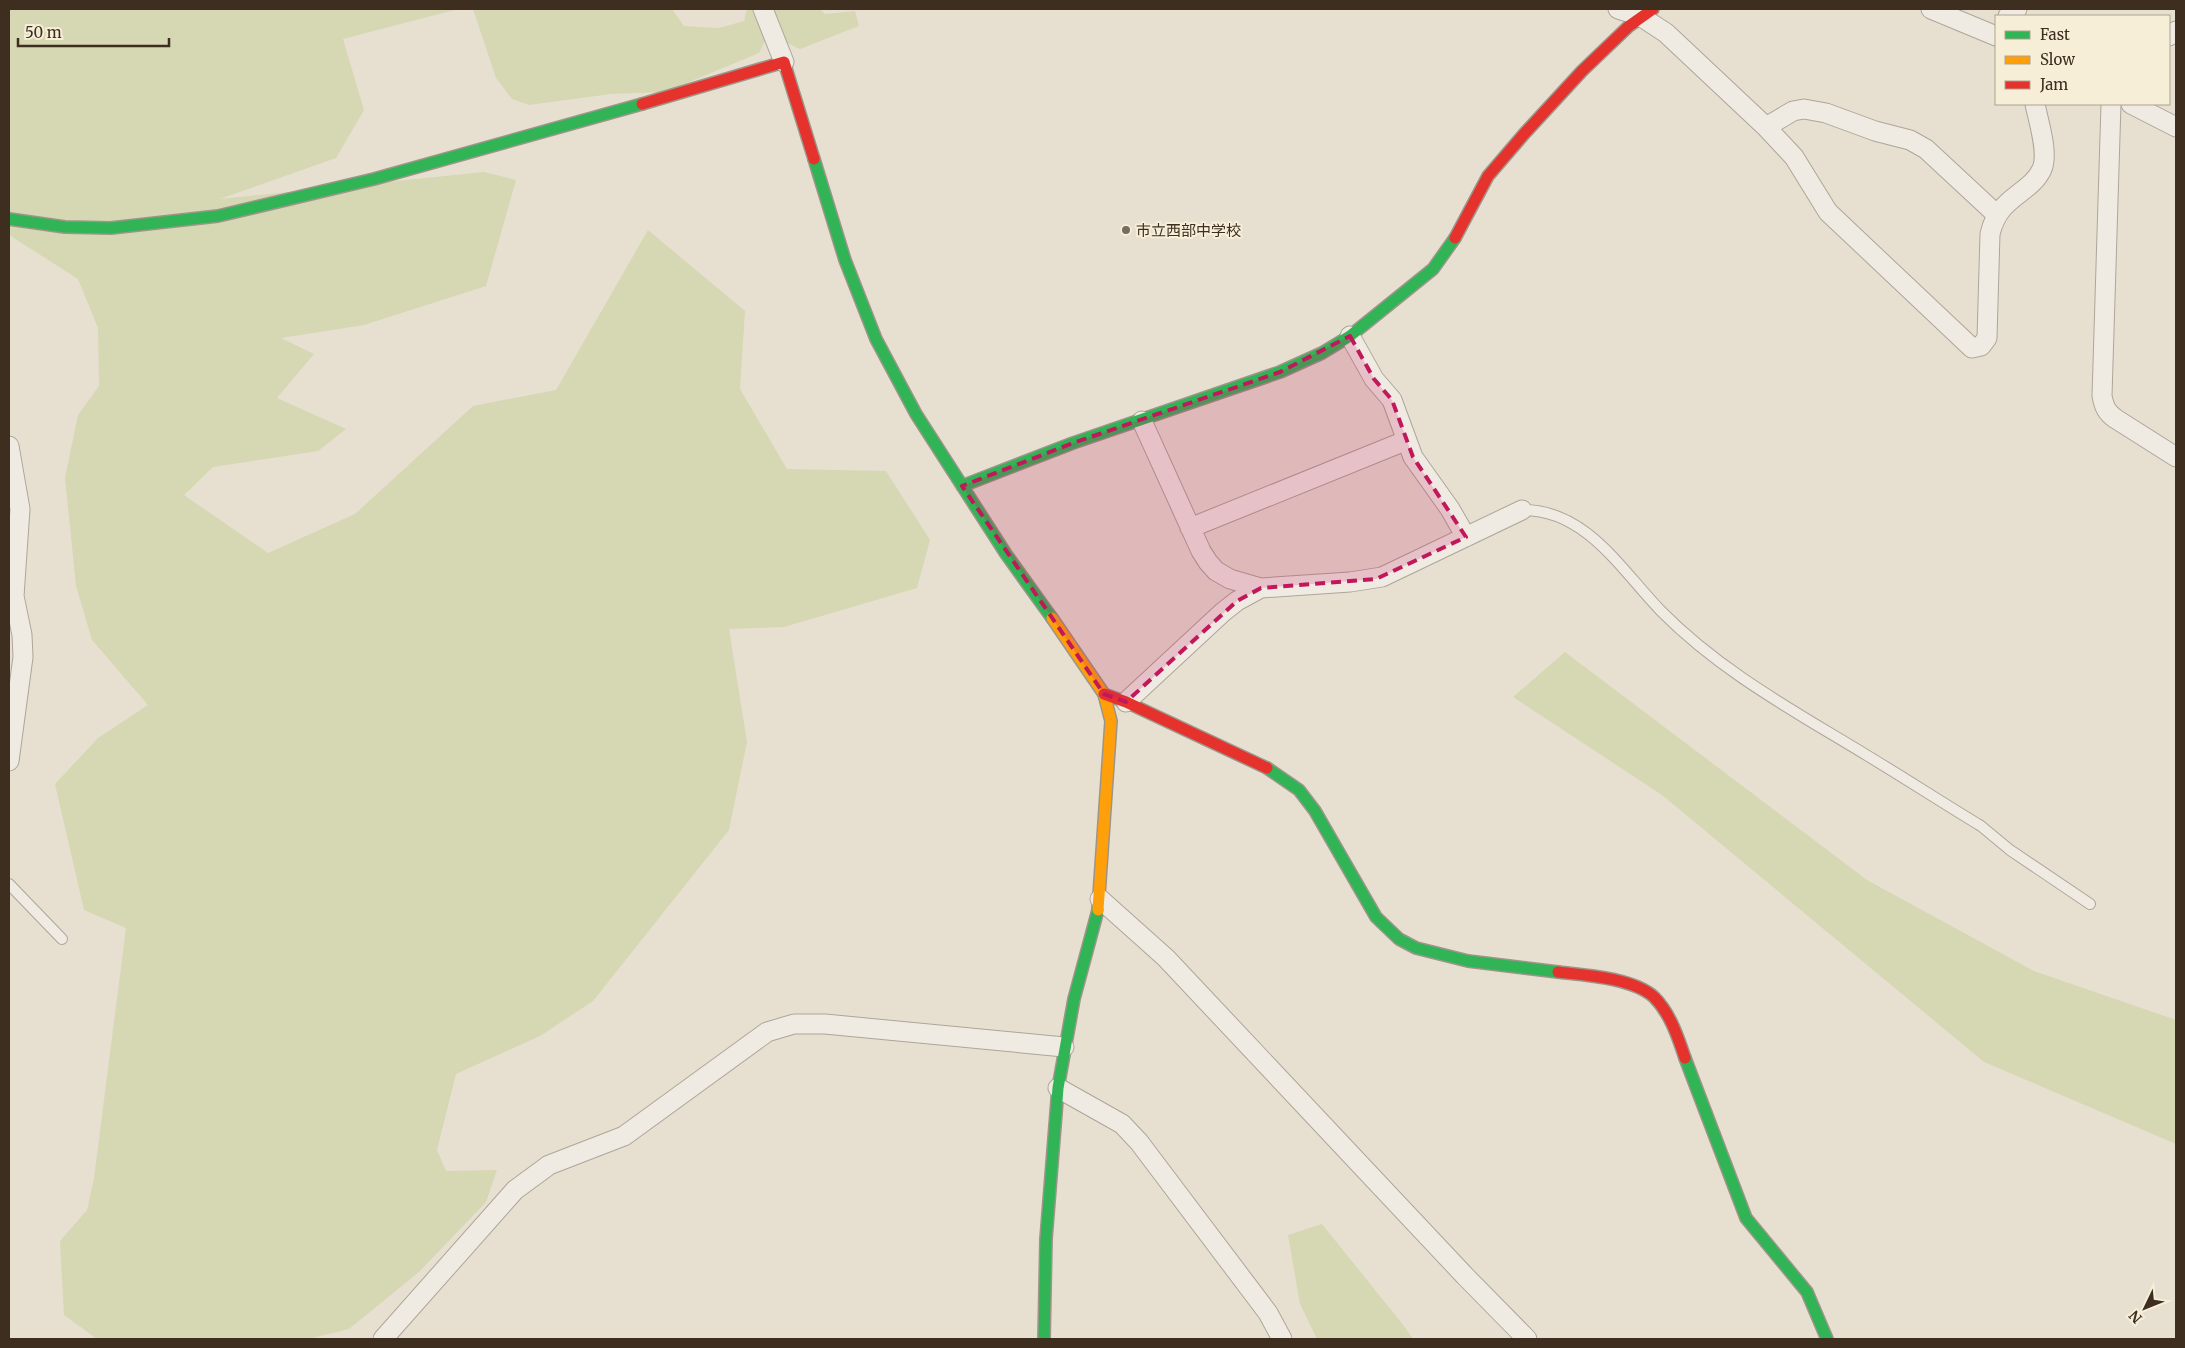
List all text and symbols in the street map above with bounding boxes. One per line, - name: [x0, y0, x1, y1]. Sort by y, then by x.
- scale bar: [18, 15, 169, 47]
- legend: [1995, 15, 2170, 105]
- text: 50 m: [25, 23, 62, 42]
- text: Fast: [2040, 25, 2070, 44]
- text: Slow: [2040, 50, 2075, 69]
- text: Jam: [2039, 75, 2068, 94]
- place label: 市立西部中学校: [1136, 221, 1241, 240]
- marker: 市立西部中学校: [1120, 224, 1132, 236]
- north arrow: [2120, 1283, 2170, 1333]
- text: N: [2125, 1307, 2146, 1327]

